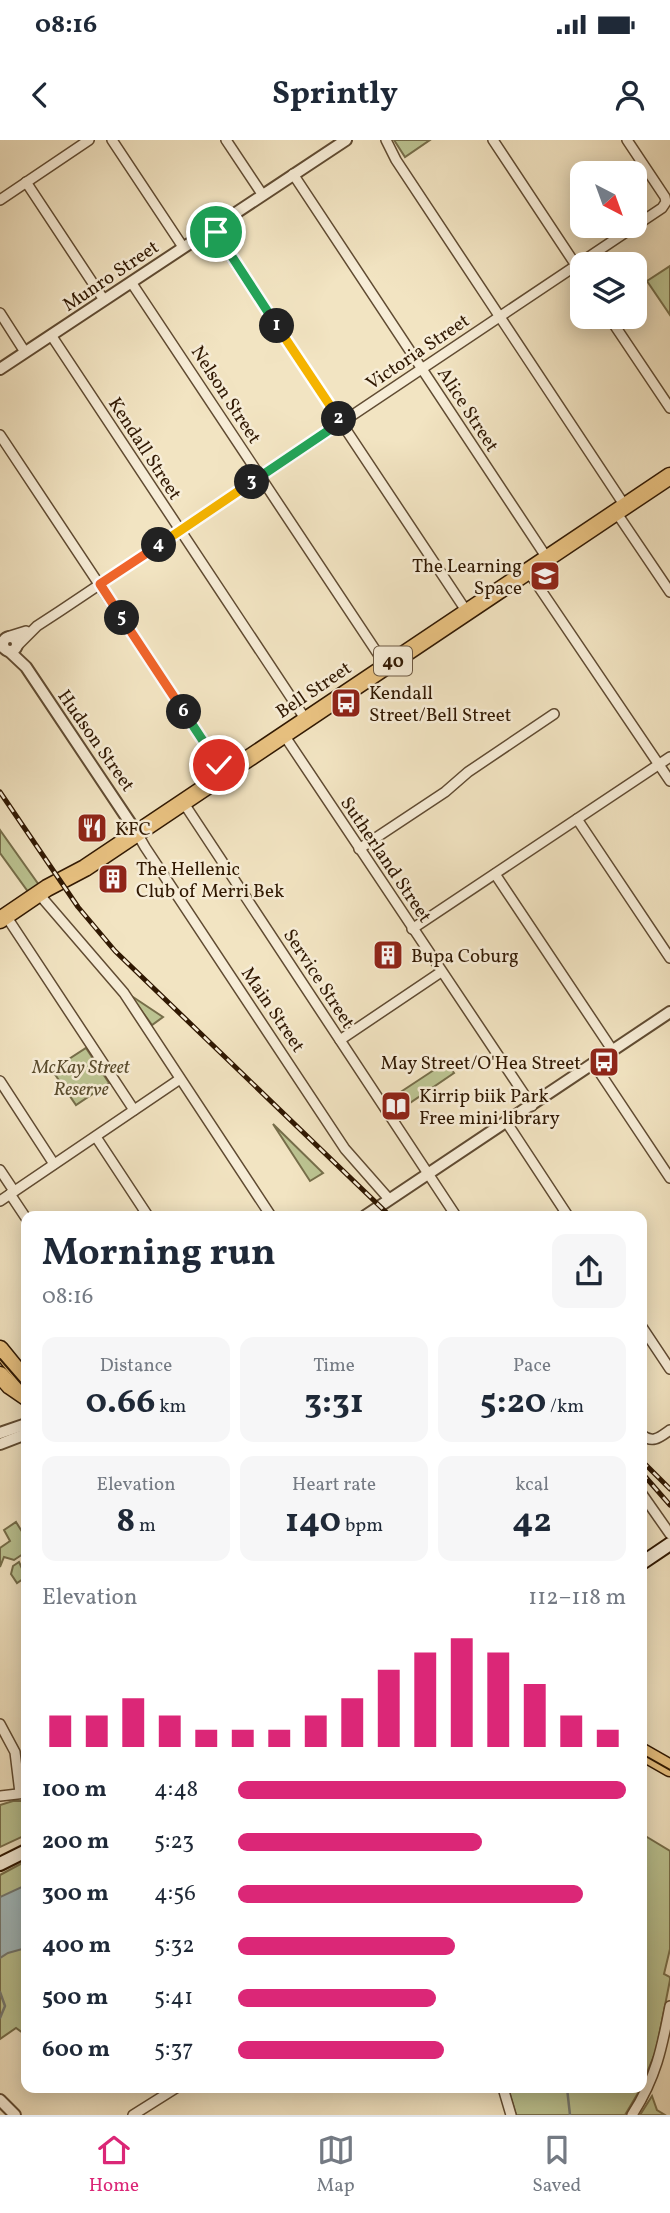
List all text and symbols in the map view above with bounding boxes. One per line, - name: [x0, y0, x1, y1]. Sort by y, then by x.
- text: 08:16: [35, 7, 97, 43]
- text: Sprintly: [272, 73, 398, 117]
- icon: back: [21, 76, 59, 114]
- icon: person: [611, 76, 649, 114]
- north arrow: [570, 161, 648, 238]
- map controls: [570, 161, 647, 329]
- pin: [186, 202, 246, 262]
- icon: arrive: [197, 213, 235, 251]
- street label: Munro Street: [58, 235, 165, 318]
- button: layers: [570, 252, 647, 329]
- pin: 1: [260, 308, 294, 344]
- street label: Victoria Street: [361, 308, 475, 397]
- text: 1: [273, 312, 280, 338]
- street label: Nelson Street: [184, 341, 267, 449]
- street label: Alice Street: [430, 363, 505, 458]
- street label: Kendall Street: [101, 393, 187, 506]
- pin: 2: [322, 402, 356, 436]
- text: 2: [334, 405, 343, 431]
- pin: 3: [234, 464, 270, 500]
- text: 3: [247, 468, 256, 494]
- pin: 4: [142, 528, 176, 562]
- text: 4: [153, 531, 164, 557]
- place label: The Learning Space: [412, 554, 522, 602]
- school or university icon: The Learning Space: [528, 559, 562, 593]
- pin: 5: [104, 601, 140, 636]
- text: 5: [117, 604, 126, 630]
- road number: 40: [374, 646, 412, 676]
- street label: Bell Street: [271, 656, 357, 725]
- place label: Kendall Street/Bell Street: [369, 681, 512, 729]
- street label: Hudson Street: [51, 685, 140, 798]
- bus stop icon: Kendall Street/Bell Street: [329, 686, 363, 720]
- pin: 6: [166, 694, 202, 730]
- text: 6: [178, 698, 189, 724]
- pin: [189, 735, 249, 795]
- icon: check: [200, 746, 238, 784]
- street label: Sutherland Street: [333, 792, 437, 929]
- restaurant icon: KFC: [75, 811, 109, 845]
- place label: KFC: [115, 817, 151, 843]
- place label: The Hellenic Club of Merri Bek: [136, 857, 284, 905]
- building icon: The Hellenic Club of Merri Bek: [96, 862, 130, 896]
- street label: Service Street: [276, 924, 361, 1034]
- building icon: Bupa Coburg: [371, 938, 405, 972]
- place label: Bupa Coburg: [411, 944, 519, 970]
- street label: Main Street: [234, 962, 311, 1058]
- bus stop icon: May Street/O'Hea Street: [587, 1045, 621, 1079]
- place label: May Street/O'Hea Street: [381, 1051, 581, 1077]
- park label: McKay Street Reserve: [31, 1055, 131, 1103]
- place label: Kirrip biik Park Free mini library: [419, 1084, 560, 1132]
- library icon: Kirrip biik Park Free mini library: [379, 1089, 413, 1123]
- text: Morning run: [42, 1228, 276, 1281]
- button: share: [552, 1234, 626, 1308]
- text: 08:16: [42, 1281, 94, 1313]
- text: Distance: [100, 1353, 172, 1379]
- text: Time: [313, 1353, 355, 1379]
- text: Pace: [513, 1353, 551, 1379]
- text: 0.66: [86, 1379, 155, 1427]
- text: 3:31: [304, 1379, 364, 1427]
- text: 5:20: [480, 1379, 546, 1427]
- text: km: [155, 1394, 186, 1420]
- text: /km: [546, 1394, 584, 1420]
- text: Elevation: [97, 1472, 175, 1498]
- text: Heart rate: [292, 1472, 376, 1498]
- text: kcal: [515, 1472, 549, 1498]
- text: 8: [116, 1498, 135, 1546]
- text: 140: [285, 1498, 341, 1546]
- text: 42: [512, 1498, 552, 1546]
- text: m: [135, 1513, 156, 1539]
- text: bpm: [341, 1513, 383, 1539]
- text: Elevation: [42, 1582, 138, 1614]
- text: 112–118 m: [528, 1582, 626, 1614]
- text: 100 m: [42, 1774, 107, 1806]
- text: 4:48: [154, 1774, 198, 1806]
- text: 200 m: [42, 1826, 109, 1858]
- text: 5:23: [154, 1826, 194, 1858]
- text: 300 m: [42, 1878, 109, 1910]
- text: 4:56: [154, 1878, 196, 1910]
- text: 400 m: [42, 1930, 111, 1962]
- text: 5:32: [154, 1930, 195, 1962]
- text: 500 m: [42, 1982, 108, 2014]
- text: 5:41: [154, 1982, 193, 2014]
- text: 600 m: [42, 2034, 110, 2066]
- text: 5:37: [154, 2034, 193, 2066]
- tab: Home: [89, 2131, 139, 2199]
- tab: Map: [317, 2131, 355, 2199]
- tab: Saved: [532, 2131, 581, 2199]

